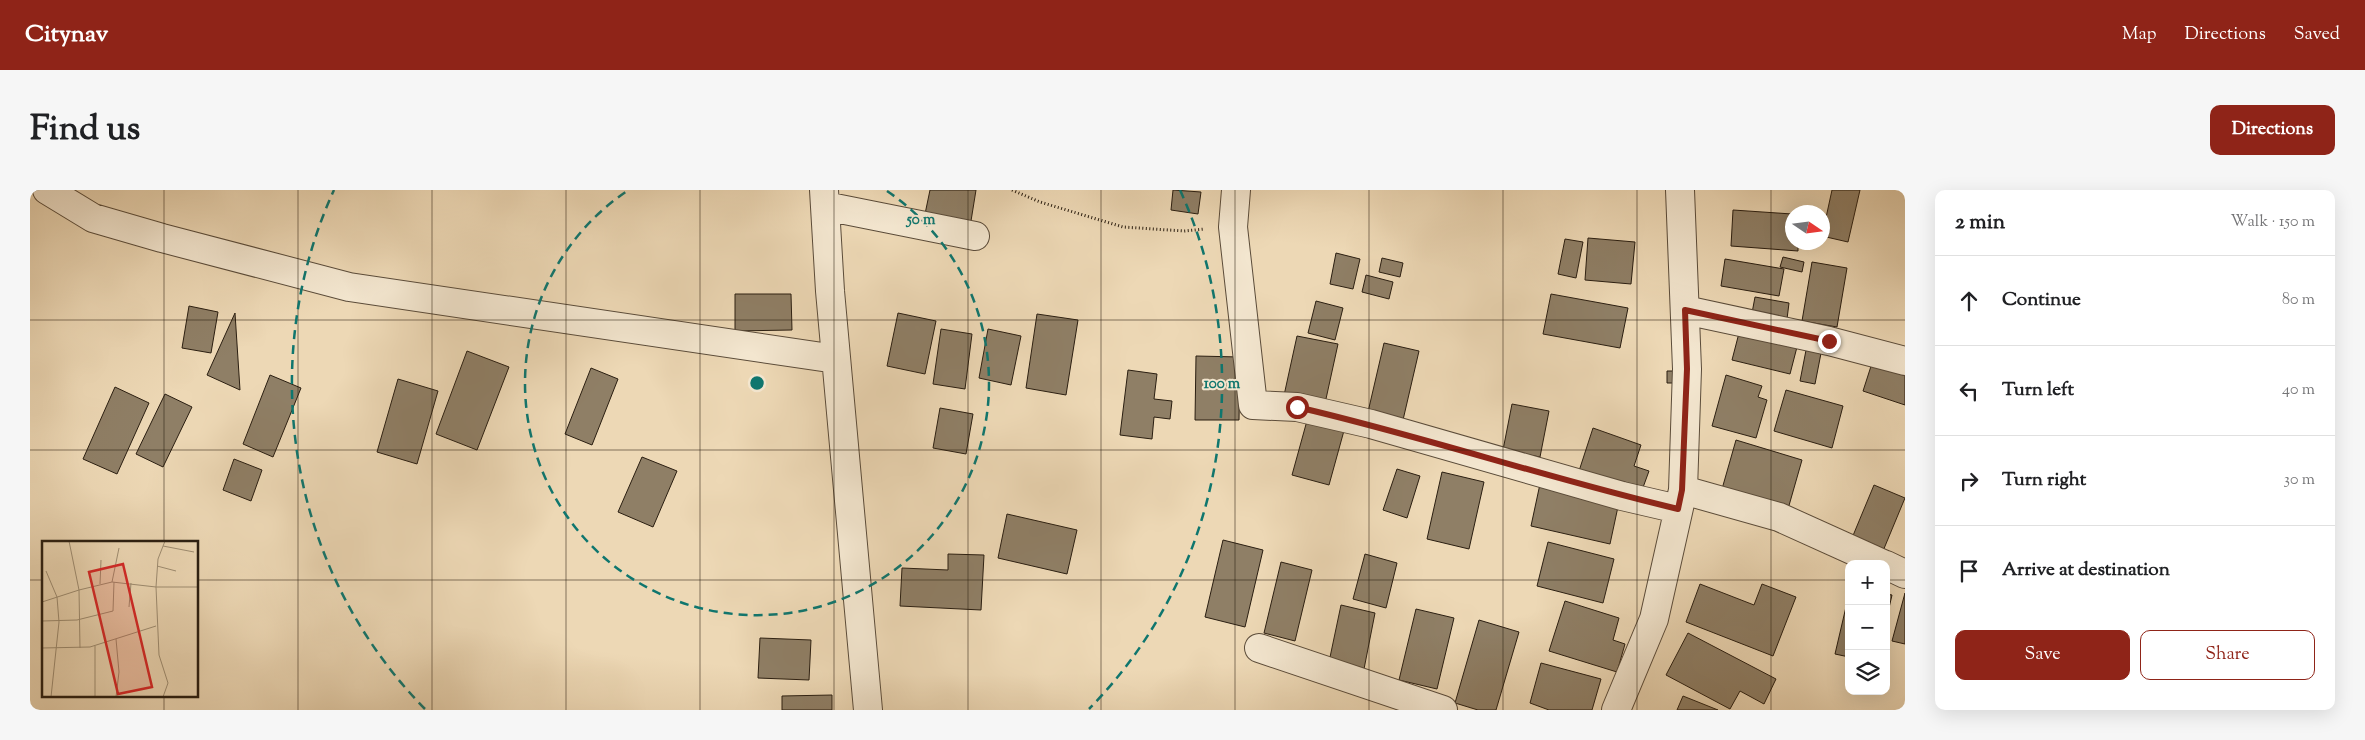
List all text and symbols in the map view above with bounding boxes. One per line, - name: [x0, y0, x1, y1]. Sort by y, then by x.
- text: Citynav: [25, 18, 108, 52]
- text: Map: [2122, 22, 2157, 48]
- text: Directions: [2185, 22, 2266, 48]
- text: Saved: [2294, 22, 2340, 48]
- text: Find us: [30, 105, 140, 156]
- button: Directions: [2210, 105, 2335, 155]
- north arrow: [1785, 205, 1830, 250]
- text: 2 min: [1955, 208, 2005, 238]
- text: 50 m: [906, 210, 936, 231]
- text: Walk · 150 m: [2231, 211, 2315, 234]
- icon: ahead: [1955, 287, 1983, 315]
- text: Continue: [2002, 287, 2081, 314]
- text: 80 m: [2282, 289, 2315, 312]
- route end: [1818, 330, 1841, 353]
- centre of rings: [748, 374, 766, 392]
- text: 100 m: [1204, 374, 1241, 395]
- icon: left: [1955, 377, 1983, 405]
- text: Turn left: [2002, 377, 2074, 404]
- text: 40 m: [2282, 379, 2315, 402]
- route start: [1286, 396, 1309, 419]
- icon: right: [1955, 467, 1983, 495]
- text: Turn right: [2002, 467, 2086, 494]
- text: 30 m: [2284, 469, 2315, 492]
- inset map: [42, 541, 199, 698]
- icon: arrive: [1955, 557, 1983, 585]
- text: Arrive at destination: [2002, 557, 2170, 584]
- map controls: [1845, 560, 1890, 695]
- button: +: [1845, 560, 1890, 605]
- button: −: [1845, 605, 1890, 650]
- button: Save: [1955, 630, 2130, 680]
- button: Share: [2140, 630, 2315, 680]
- button: layers: [1845, 650, 1890, 695]

